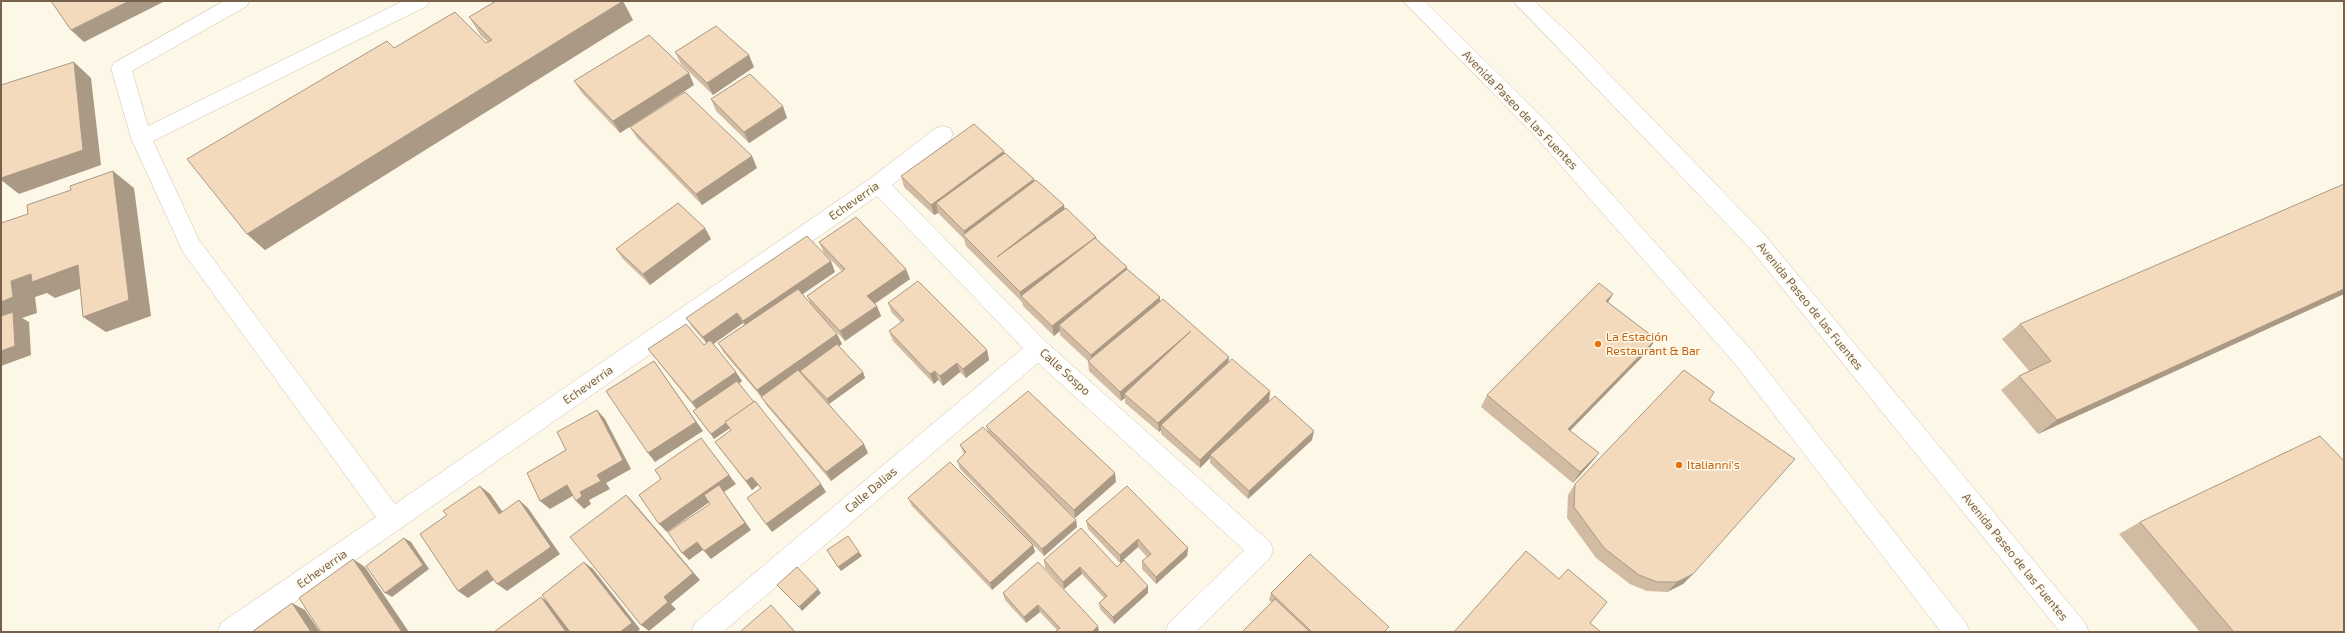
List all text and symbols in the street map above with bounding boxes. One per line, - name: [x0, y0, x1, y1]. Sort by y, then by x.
- street label: Avenida Paseo de las Fuentes: [1460, 47, 1581, 172]
- street label: Echeverria: [826, 178, 881, 223]
- street label: Avenida Paseo de las Fuentes: [1755, 239, 1867, 372]
- place label: La Estación Restaurant & Bar: [1606, 329, 1700, 357]
- marker: La Estación Restaurant & Bar: [1593, 339, 1603, 349]
- street label: Calle Sospo: [1038, 345, 1094, 398]
- street label: Echeverria: [560, 362, 615, 407]
- place label: Italianni's: [1687, 457, 1740, 471]
- marker: Italianni's: [1674, 460, 1684, 470]
- street label: Calle Dalias: [842, 463, 899, 515]
- street label: Avenida Paseo de las Fuentes: [1960, 490, 2072, 623]
- street label: Echeverria: [294, 546, 349, 591]

